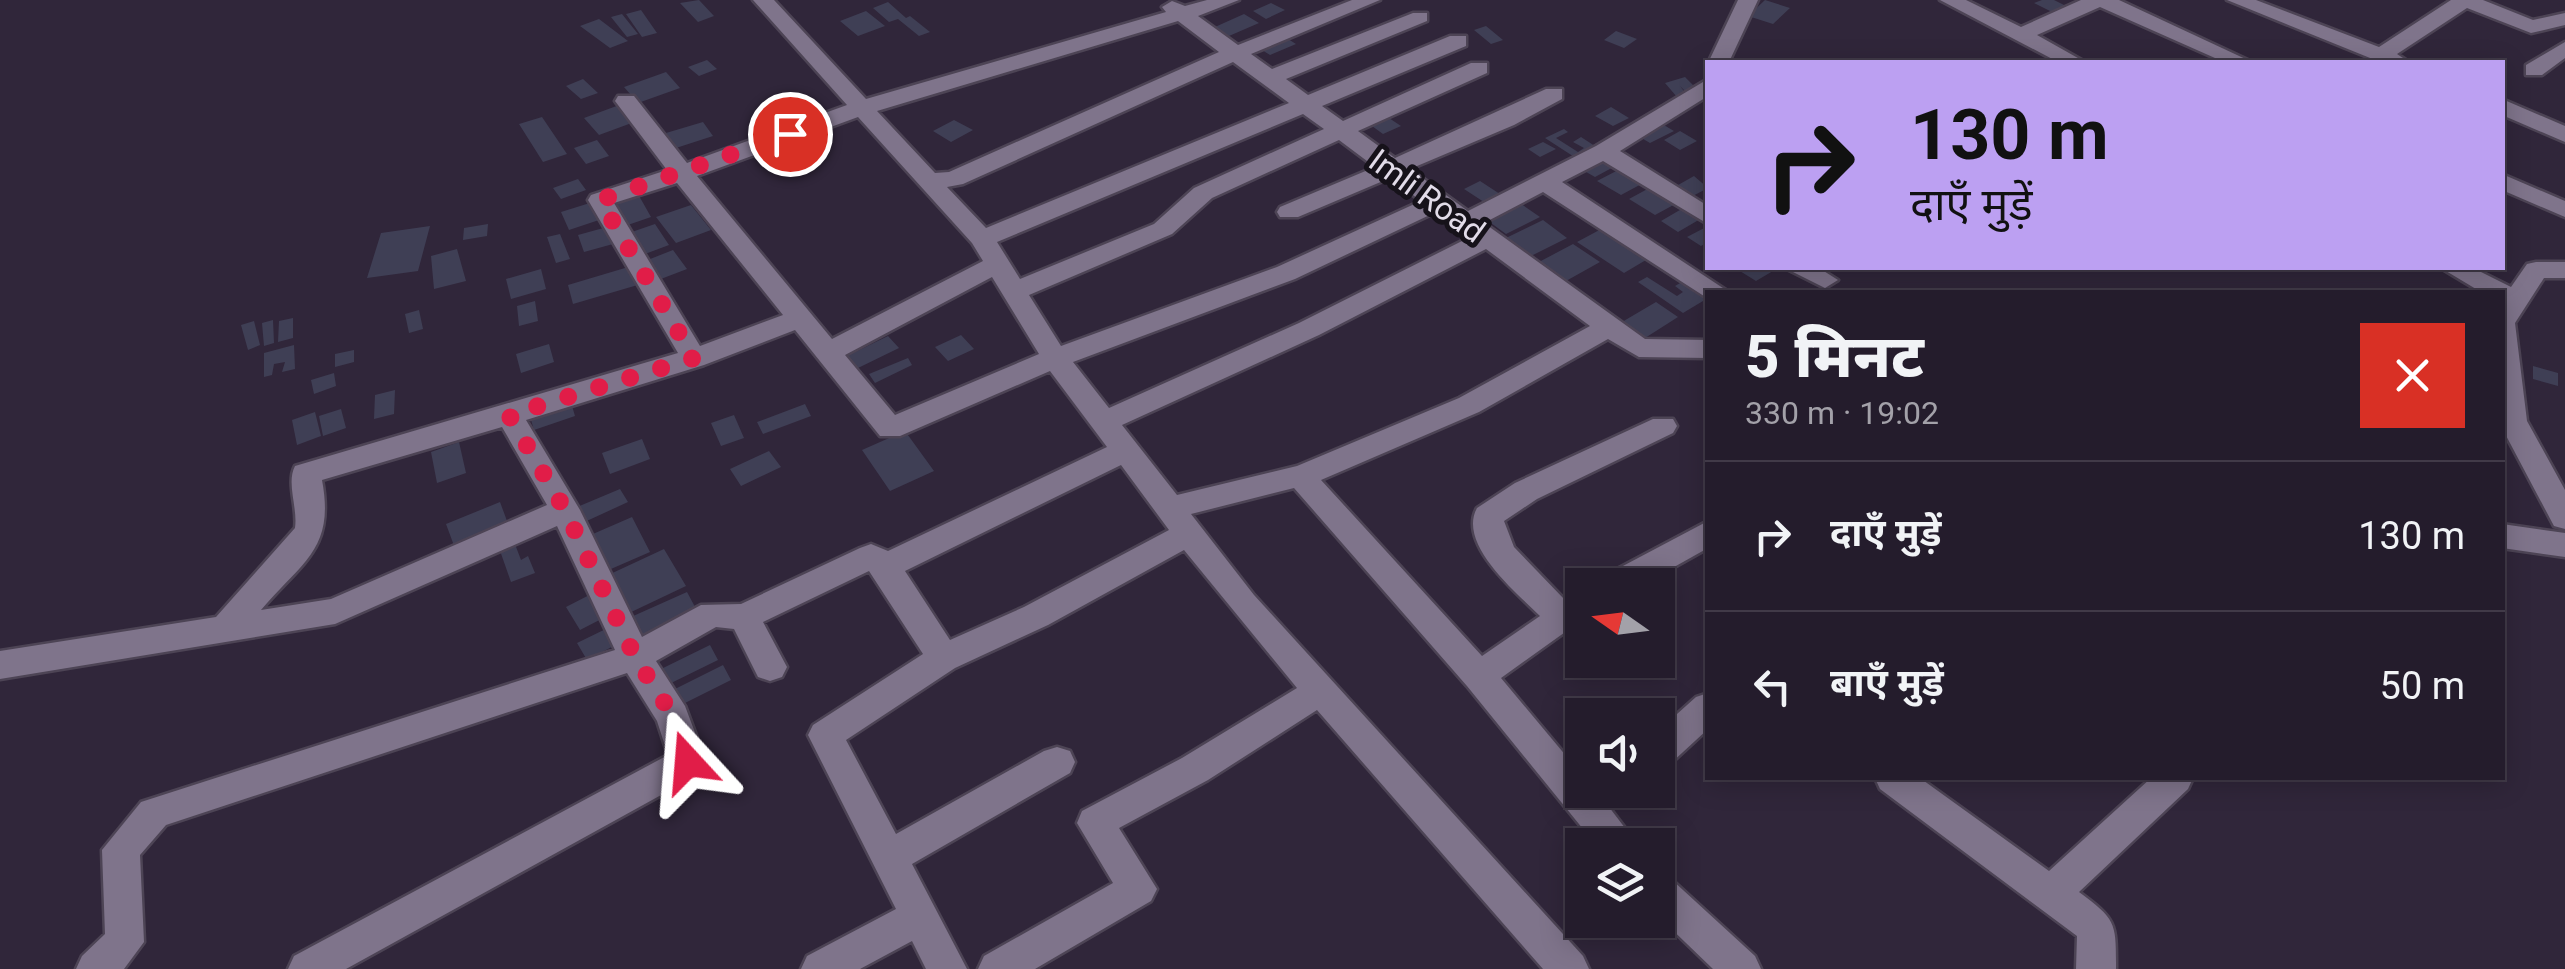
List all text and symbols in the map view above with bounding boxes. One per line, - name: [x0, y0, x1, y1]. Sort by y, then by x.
- pin: [748, 92, 833, 177]
- text: 130 m: [1910, 94, 2109, 176]
- icon: right: [1745, 100, 1875, 230]
- icon: arrive: [763, 107, 818, 162]
- street label: Imli Road: [1362, 141, 1492, 251]
- text: दाएँ मुड़ें: [1910, 178, 2033, 231]
- text: 5 मिनट: [1745, 321, 1924, 392]
- button: close: [2360, 323, 2465, 428]
- text: 330 m · 19:02: [1745, 394, 1939, 432]
- icon: right: [1745, 509, 1800, 564]
- text: दाएँ मुड़ें: [1830, 511, 1941, 555]
- text: 130 m: [2358, 514, 2465, 558]
- north arrow: [1565, 568, 1675, 678]
- map controls: [1565, 568, 1675, 938]
- icon: left: [1745, 659, 1800, 714]
- text: बाएँ मुड़ें: [1830, 661, 1944, 705]
- text: 50 m: [2380, 664, 2465, 708]
- button: sound: [1565, 698, 1675, 808]
- position arrow: [636, 710, 740, 814]
- button: layers: [1565, 828, 1675, 938]

